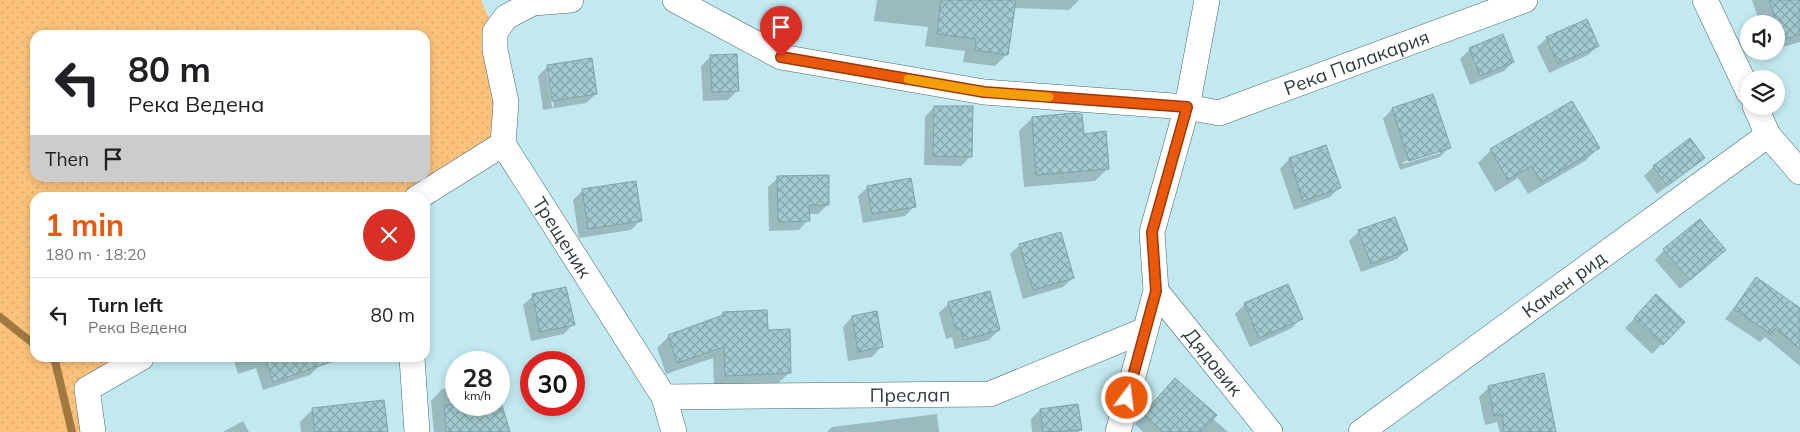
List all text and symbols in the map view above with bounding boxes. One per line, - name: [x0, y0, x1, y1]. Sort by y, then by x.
- pin: [760, 6, 802, 57]
- icon: arrive: [767, 13, 795, 41]
- map controls: [1740, 15, 1785, 115]
- button: sound: [1740, 15, 1785, 60]
- street label: Река Палакария: [1280, 24, 1433, 100]
- text: 80 m: [128, 47, 211, 91]
- icon: left: [45, 50, 110, 115]
- button: layers: [1740, 70, 1785, 115]
- text: Река Ведена: [128, 90, 264, 118]
- icon: arrive: [99, 145, 127, 173]
- text: Then: [45, 147, 89, 171]
- street label: Трещеник: [528, 192, 598, 283]
- text: 1 min: [45, 206, 124, 244]
- button: close: [363, 209, 415, 261]
- text: 180 m · 18:20: [45, 244, 146, 264]
- street label: Камен рид: [1517, 245, 1611, 323]
- text: Turn left: [88, 293, 163, 317]
- icon: left: [45, 301, 73, 329]
- text: 80 m: [371, 303, 415, 327]
- text: Река Ведена: [88, 317, 187, 337]
- street label: Дядовик: [1179, 323, 1248, 401]
- speed limit sign: 30: [520, 351, 585, 416]
- text: 28: [462, 362, 493, 393]
- position arrow: [1100, 371, 1152, 423]
- street label: Преслап: [870, 382, 950, 407]
- text: km/h: [464, 388, 491, 403]

